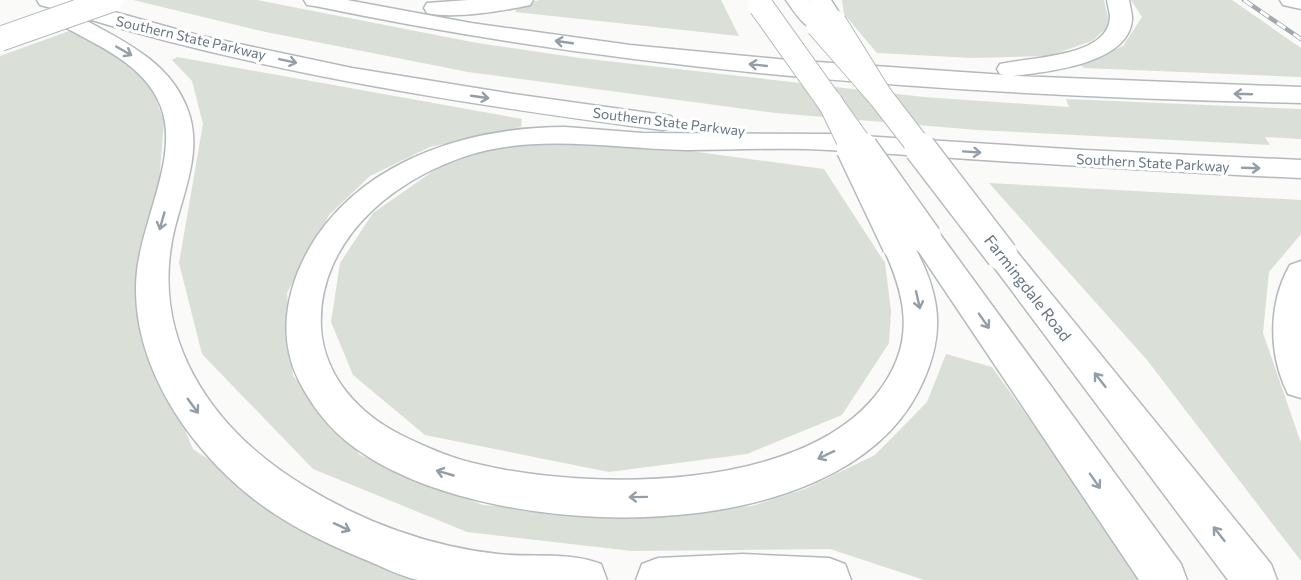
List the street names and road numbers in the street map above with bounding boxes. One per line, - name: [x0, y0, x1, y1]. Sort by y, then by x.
- street label: Southern State Parkway: [114, 12, 268, 63]
- street label: Southern State Parkway: [592, 104, 746, 139]
- street label: Southern State Parkway: [1076, 150, 1230, 175]
- street label: Farmingdale Road: [981, 231, 1076, 345]

